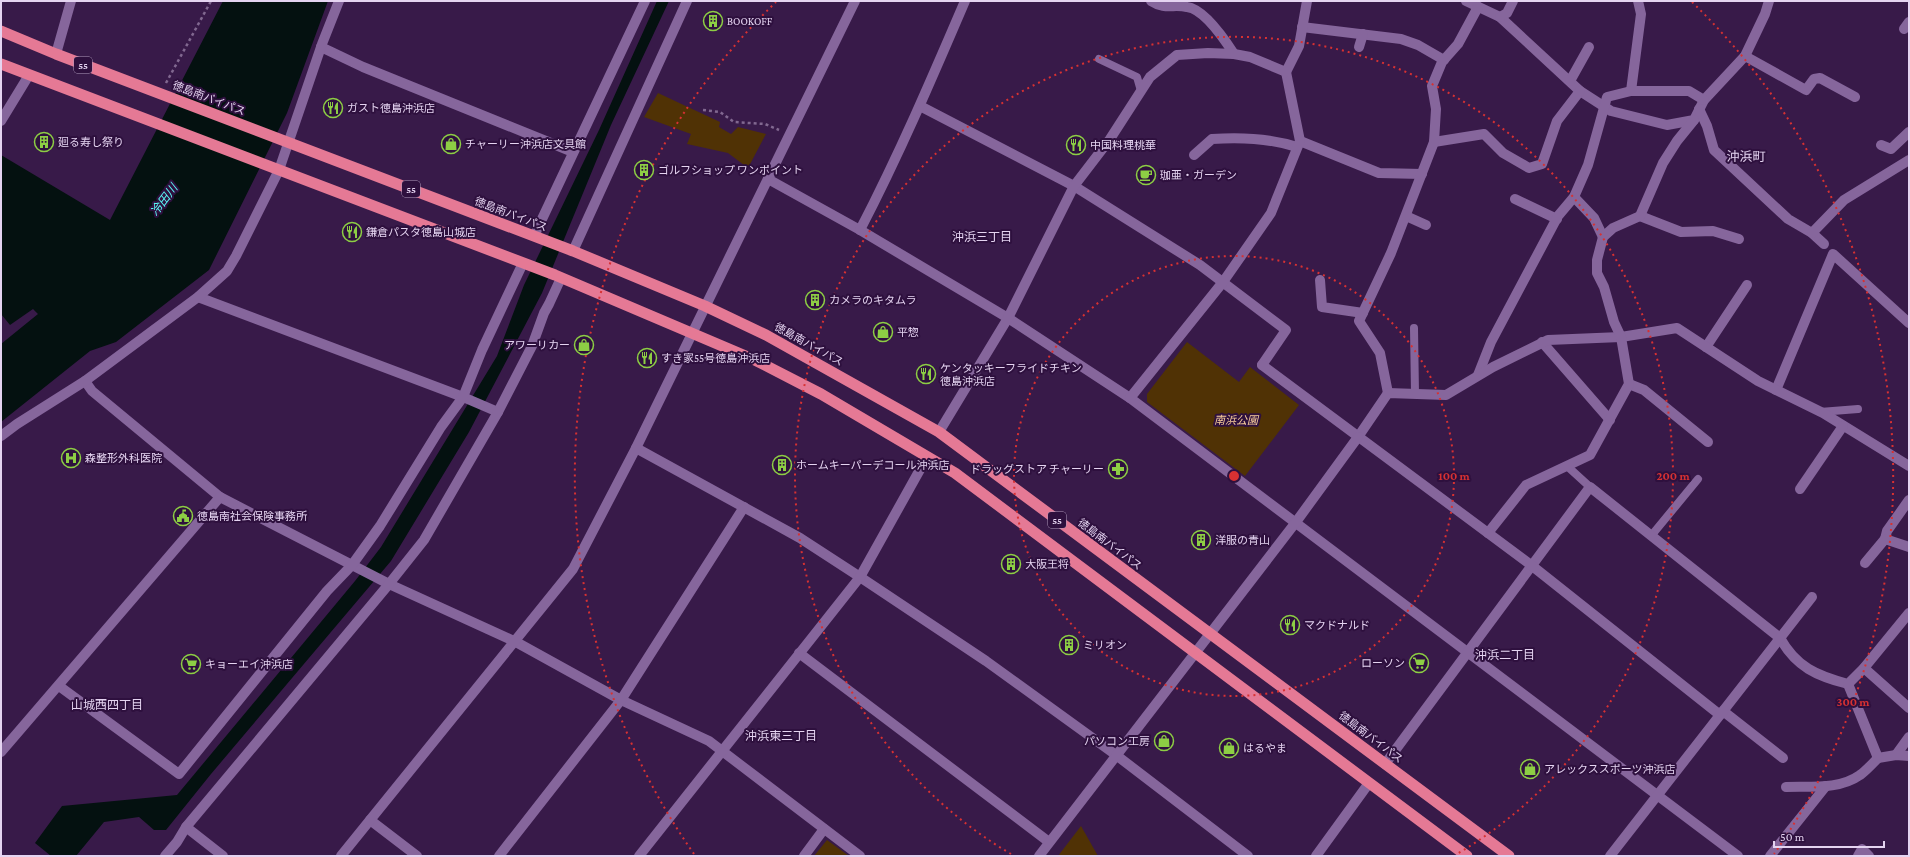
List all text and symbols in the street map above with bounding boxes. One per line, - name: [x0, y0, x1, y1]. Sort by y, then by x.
- building icon: BOOKOFF: [702, 10, 724, 32]
- place label: BOOKOFF: [727, 15, 773, 27]
- road number: 55: [74, 57, 92, 73]
- street label: 徳島南バイパス: [171, 79, 247, 117]
- restaurant icon: ガスト徳島沖浜店: [322, 97, 344, 119]
- place label: ガスト徳島沖浜店: [347, 102, 435, 114]
- building icon: 廻る寿し祭り: [33, 131, 55, 153]
- shop icon: チャーリー沖浜店文具館: [440, 133, 462, 155]
- restaurant icon: 中国料理桃華: [1065, 134, 1087, 156]
- place label: 廻る寿し祭り: [58, 136, 124, 148]
- place label: チャーリー沖浜店文具館: [465, 138, 586, 150]
- place label: 中国料理桃華: [1090, 139, 1156, 151]
- district label: 沖浜町: [1726, 149, 1766, 164]
- building icon: ゴルフショップ ワンポイント: [633, 159, 655, 181]
- place label: ゴルフショップ ワンポイント: [658, 164, 803, 176]
- cafe icon: 珈亜・ガーデン: [1135, 164, 1157, 186]
- place label: 珈亜・ガーデン: [1160, 169, 1237, 181]
- water label: 冷田川: [148, 180, 182, 219]
- road number: 55: [402, 181, 420, 197]
- street label: 徳島南バイパス: [473, 195, 549, 233]
- restaurant icon: 鎌倉パスタ徳島山城店: [341, 221, 363, 243]
- place label: 鎌倉パスタ徳島山城店: [366, 226, 476, 238]
- district label: 沖浜三丁目: [952, 230, 1012, 244]
- building icon: カメラのキタムラ: [804, 289, 826, 311]
- place label: カメラのキタムラ: [829, 294, 916, 306]
- street label: 徳島南バイパス: [773, 320, 845, 368]
- shop icon: 平惣: [872, 321, 894, 343]
- place label: 平惣: [897, 326, 919, 338]
- shop icon: アワーリカー: [573, 334, 595, 356]
- place label: アワーリカー: [504, 339, 570, 351]
- restaurant icon: すき家55号徳島沖浜店: [636, 347, 658, 369]
- place label: すき家55号徳島沖浜店: [661, 352, 770, 364]
- place label: ケンタッキーフライドチキン 徳島沖浜店: [940, 362, 1082, 387]
- restaurant icon: ケンタッキーフライドチキン 徳島沖浜店: [915, 363, 937, 385]
- park label: 南浜公園: [1214, 414, 1260, 426]
- hospital icon: 森整形外科医院: [60, 447, 82, 469]
- place label: 森整形外科医院: [85, 452, 162, 464]
- building icon: ホームキーパーデコール沖浜店: [771, 454, 793, 476]
- pharmacy icon: ドラッグストア チャーリー: [1107, 458, 1129, 480]
- place label: ホームキーパーデコール沖浜店: [796, 459, 950, 471]
- place label: ドラッグストア チャーリー: [970, 463, 1104, 475]
- centre of rings: [1227, 469, 1241, 483]
- text: 100 m: [1438, 469, 1471, 483]
- text: 200 m: [1656, 469, 1690, 483]
- public building icon: 徳島南社会保険事務所: [172, 505, 194, 527]
- place label: 徳島南社会保険事務所: [197, 510, 308, 522]
- road number: 55: [1048, 512, 1066, 528]
- street label: 徳島南バイパス: [1076, 516, 1144, 572]
- building icon: 洋服の青山: [1190, 529, 1212, 551]
- place label: 洋服の青山: [1215, 534, 1270, 546]
- building icon: 大阪王将: [1000, 553, 1022, 575]
- place label: 大阪王将: [1025, 558, 1069, 570]
- restaurant icon: マクドナルド: [1279, 614, 1301, 636]
- place label: マクドナルド: [1304, 619, 1370, 631]
- building icon: ミリオン: [1058, 634, 1080, 656]
- place label: ミリオン: [1083, 639, 1127, 651]
- district label: 沖浜二丁目: [1475, 648, 1535, 662]
- supermarket icon: ローソン: [1408, 652, 1430, 674]
- supermarket icon: キョーエイ沖浜店: [180, 653, 202, 675]
- place label: ローソン: [1361, 657, 1405, 669]
- place label: キョーエイ沖浜店: [205, 658, 293, 670]
- text: 300 m: [1837, 695, 1870, 709]
- district label: 山城西四丁目: [71, 698, 143, 712]
- street label: 徳島南バイパス: [1337, 709, 1405, 765]
- district label: 沖浜東三丁目: [745, 729, 817, 743]
- shop icon: パソコン工房: [1153, 730, 1175, 752]
- place label: パソコン工房: [1084, 735, 1150, 747]
- shop icon: はるやま: [1218, 737, 1240, 759]
- place label: はるやま: [1243, 742, 1287, 754]
- shop icon: アレックススポーツ沖浜店: [1519, 758, 1541, 780]
- place label: アレックススポーツ沖浜店: [1544, 763, 1675, 775]
- scale bar: [1774, 823, 1884, 849]
- text: 50 m: [1780, 830, 1805, 844]

